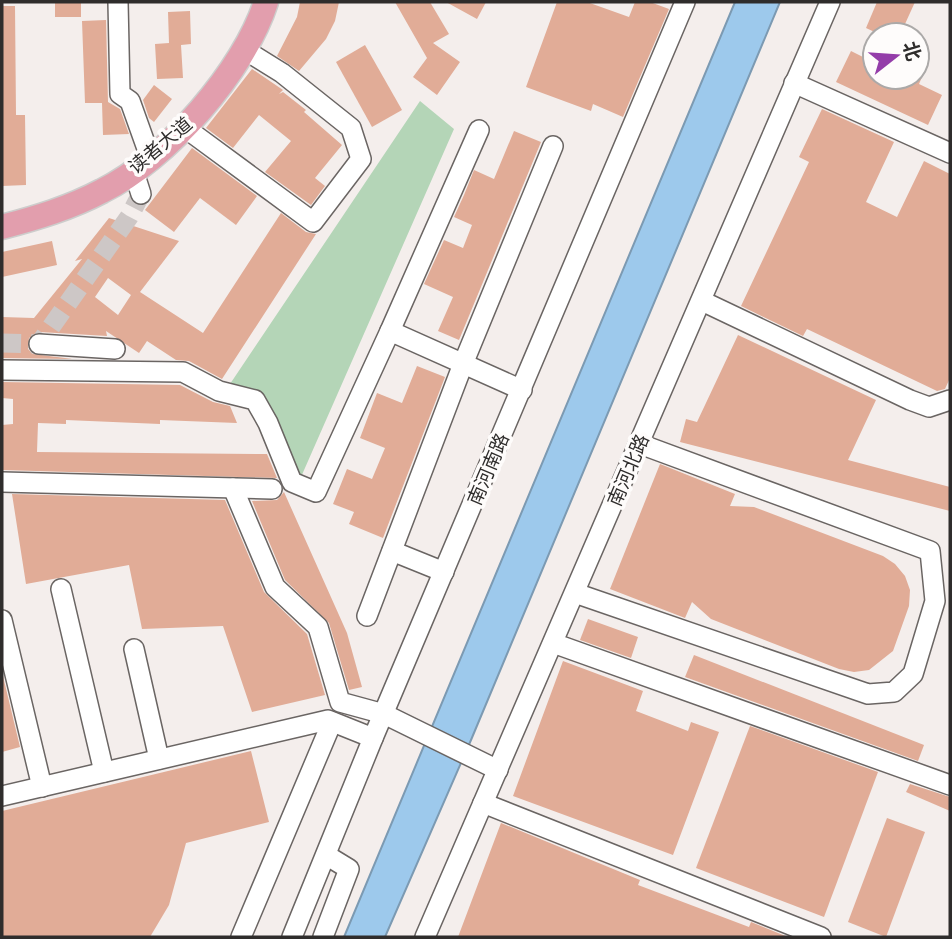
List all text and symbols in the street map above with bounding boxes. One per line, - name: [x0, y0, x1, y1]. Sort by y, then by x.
- north arrow: [861, 21, 931, 91]
- text: 北: [897, 38, 927, 64]
- street label: 读者大道: [123, 111, 197, 179]
- street label: 南河南路: [461, 429, 515, 509]
- street label: 南河北路: [601, 430, 655, 510]

